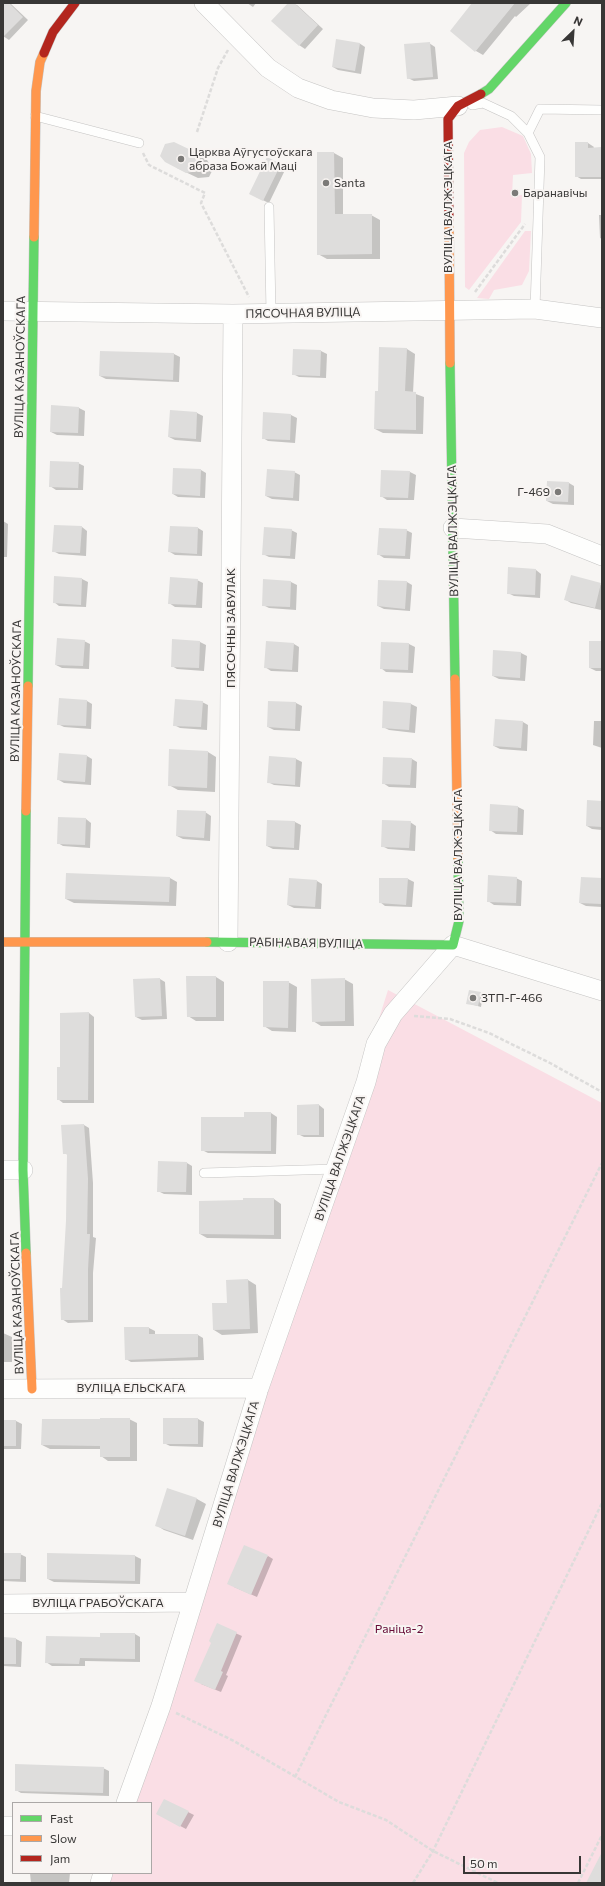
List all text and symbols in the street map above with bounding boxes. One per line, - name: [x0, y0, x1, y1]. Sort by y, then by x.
- north arrow: [553, 12, 593, 52]
- text: N: [572, 13, 585, 28]
- street label: ВУЛІЦА ВАЛЖЭЦКАГА: [441, 141, 455, 273]
- place label: Царква Аўгустоўскага абраза Божай Маці: [189, 145, 313, 173]
- marker: Царква Аўгустоўскага абраза Божай Маці: [176, 154, 186, 164]
- place label: Santa: [334, 176, 365, 190]
- marker: Santa: [321, 178, 331, 188]
- place label: Баранавічы: [523, 186, 588, 200]
- marker: Баранавічы: [510, 188, 520, 198]
- street label: ВУЛІЦА КАЗАНОЎСКАГА: [12, 296, 28, 438]
- street label: ПЯСОЧНАЯ ВУЛІЦА: [245, 305, 361, 321]
- street label: ВУЛІЦА ВАЛЖЭЦКАГА: [445, 465, 461, 597]
- place label: Г-469: [517, 485, 550, 499]
- marker: Г-469: [553, 487, 563, 497]
- street label: ПЯСОЧНЫ ЗАВУЛАК: [224, 568, 238, 688]
- street label: ВУЛІЦА КАЗАНОЎСКАГА: [8, 620, 24, 762]
- street label: ВУЛІЦА ВАЛЖЭЦКАГА: [451, 789, 465, 921]
- street label: РАБІНАВАЯ ВУЛІЦА: [249, 935, 363, 951]
- place label: ЗТП-Г-466: [481, 991, 542, 1005]
- marker: ЗТП-Г-466: [468, 993, 478, 1003]
- street label: ВУЛІЦА ВАЛЖЭЦКАГА: [312, 1093, 368, 1223]
- street label: ВУЛІЦА КАЗАНОЎСКАГА: [7, 1231, 27, 1375]
- street label: ВУЛІЦА ЕЛЬСКАГА: [77, 1381, 185, 1395]
- street label: ВУЛІЦА ВАЛЖЭЦКАГА: [210, 1399, 262, 1529]
- street label: ВУЛІЦА ГРАБОЎСКАГА: [32, 1596, 164, 1610]
- park label: Раніца-2: [375, 1622, 423, 1636]
- legend: [12, 1802, 152, 1874]
- text: Fast: [50, 1811, 73, 1825]
- text: Slow: [50, 1831, 77, 1845]
- scale bar: [465, 1848, 583, 1874]
- text: Jam: [50, 1851, 70, 1865]
- text: 50 m: [470, 1856, 498, 1870]

